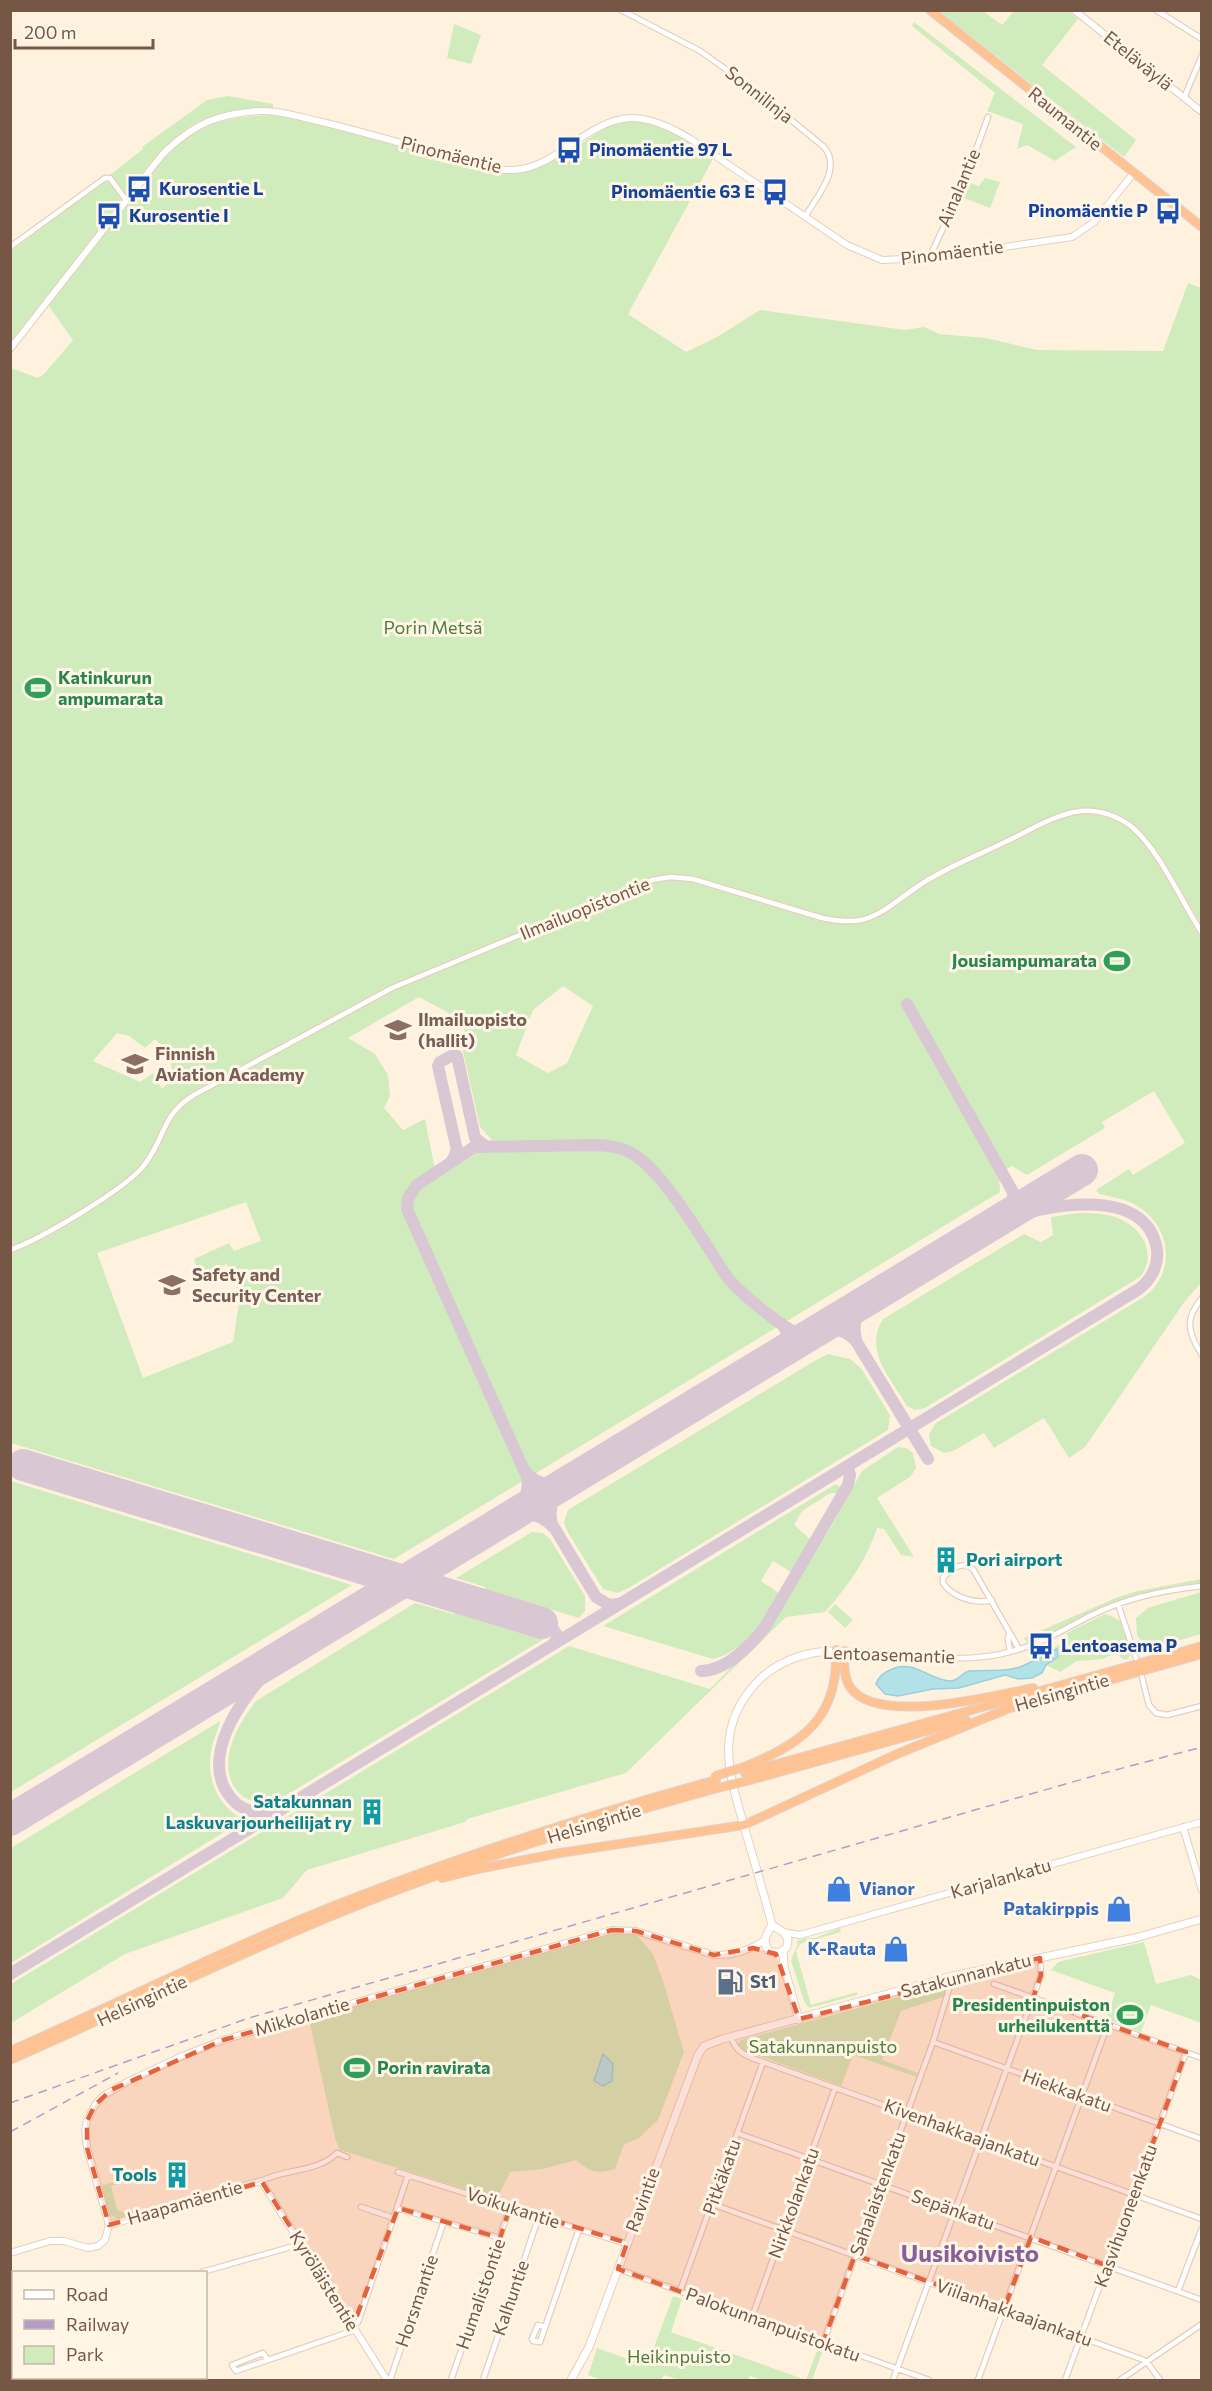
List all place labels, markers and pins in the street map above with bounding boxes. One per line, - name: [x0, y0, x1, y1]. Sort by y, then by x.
- bus stop icon: Pinomäentie 97 L: [554, 135, 584, 165]
- place label: Pinomäentie 97 L: [589, 138, 732, 160]
- bus stop icon: Kurosentie L: [124, 174, 154, 204]
- place label: Kurosentie L: [159, 177, 264, 199]
- bus stop icon: Pinomäentie 63 E: [760, 177, 790, 207]
- place label: Pinomäentie 63 E: [611, 180, 755, 202]
- bus stop icon: Pinomäentie P: [1153, 196, 1183, 226]
- place label: Pinomäentie P: [1028, 199, 1148, 221]
- bus stop icon: Kurosentie I: [94, 201, 124, 231]
- place label: Kurosentie I: [129, 204, 229, 226]
- place label: Katinkurun ampumarata: [58, 666, 163, 709]
- sports icon: Katinkurun ampumarata: [23, 673, 53, 703]
- sports icon: Jousiampumarata: [1102, 946, 1132, 976]
- place label: Jousiampumarata: [952, 949, 1097, 971]
- place label: Ilmailuopisto (hallit): [418, 1008, 527, 1051]
- school or university icon: Ilmailuopisto (hallit): [383, 1015, 413, 1045]
- place label: Finnish Aviation Academy: [155, 1042, 305, 1085]
- school or university icon: Finnish Aviation Academy: [120, 1049, 150, 1079]
- place label: Safety and Security Center: [192, 1263, 322, 1306]
- school or university icon: Safety and Security Center: [157, 1270, 187, 1300]
- building icon: Pori airport: [931, 1545, 961, 1575]
- place label: Pori airport: [966, 1548, 1063, 1570]
- bus stop icon: Lentoasema P: [1026, 1631, 1056, 1661]
- place label: Lentoasema P: [1061, 1634, 1178, 1656]
- place label: Satakunnan Laskuvarjourheilijat ry: [165, 1790, 352, 1833]
- building icon: Satakunnan Laskuvarjourheilijat ry: [357, 1797, 387, 1827]
- shop icon: Vianor: [824, 1874, 854, 1904]
- place label: Vianor: [859, 1877, 915, 1899]
- shop icon: Patakirppis: [1104, 1894, 1134, 1924]
- place label: Patakirppis: [1003, 1897, 1099, 1919]
- shop icon: K-Rauta: [881, 1934, 911, 1964]
- place label: K-Rauta: [808, 1937, 876, 1959]
- fuel station icon: St1: [715, 1967, 745, 1997]
- place label: St1: [750, 1970, 776, 1992]
- place label: Presidentinpuiston urheilukenttä: [952, 1993, 1110, 2036]
- sports icon: Presidentinpuiston urheilukenttä: [1115, 2000, 1145, 2030]
- sports icon: Porin ravirata: [342, 2053, 372, 2083]
- place label: Porin ravirata: [377, 2056, 491, 2078]
- building icon: Tools: [162, 2160, 192, 2190]
- place label: Tools: [112, 2163, 157, 2185]

